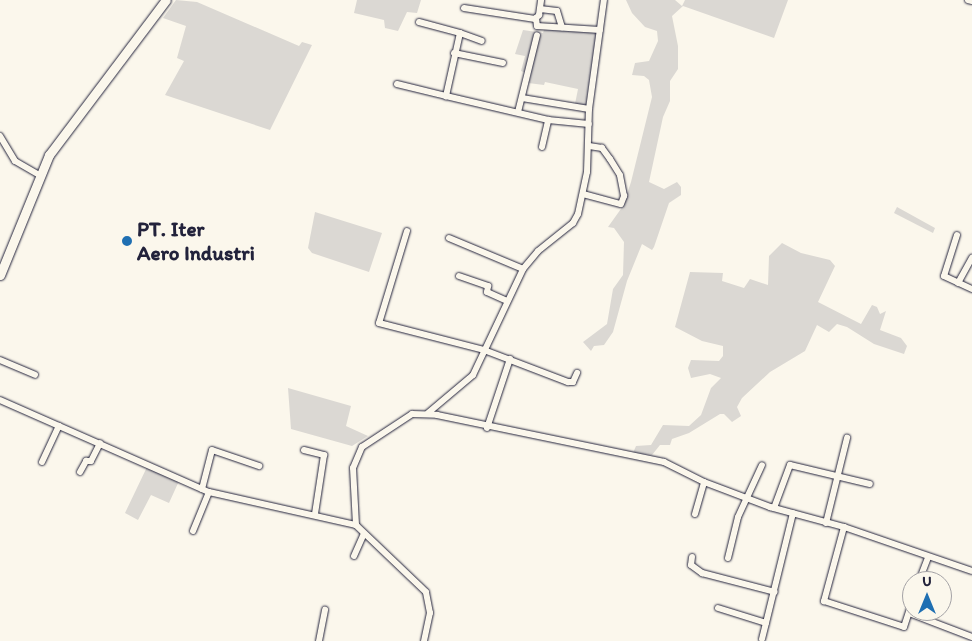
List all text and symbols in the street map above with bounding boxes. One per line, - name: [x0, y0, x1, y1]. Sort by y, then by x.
- place label: PT. Iter Aero Industri: [137, 216, 257, 266]
- marker: PT. Iter Aero Industri: [121, 235, 133, 247]
- north arrow: [902, 571, 952, 621]
- text: U: [922, 573, 932, 590]

